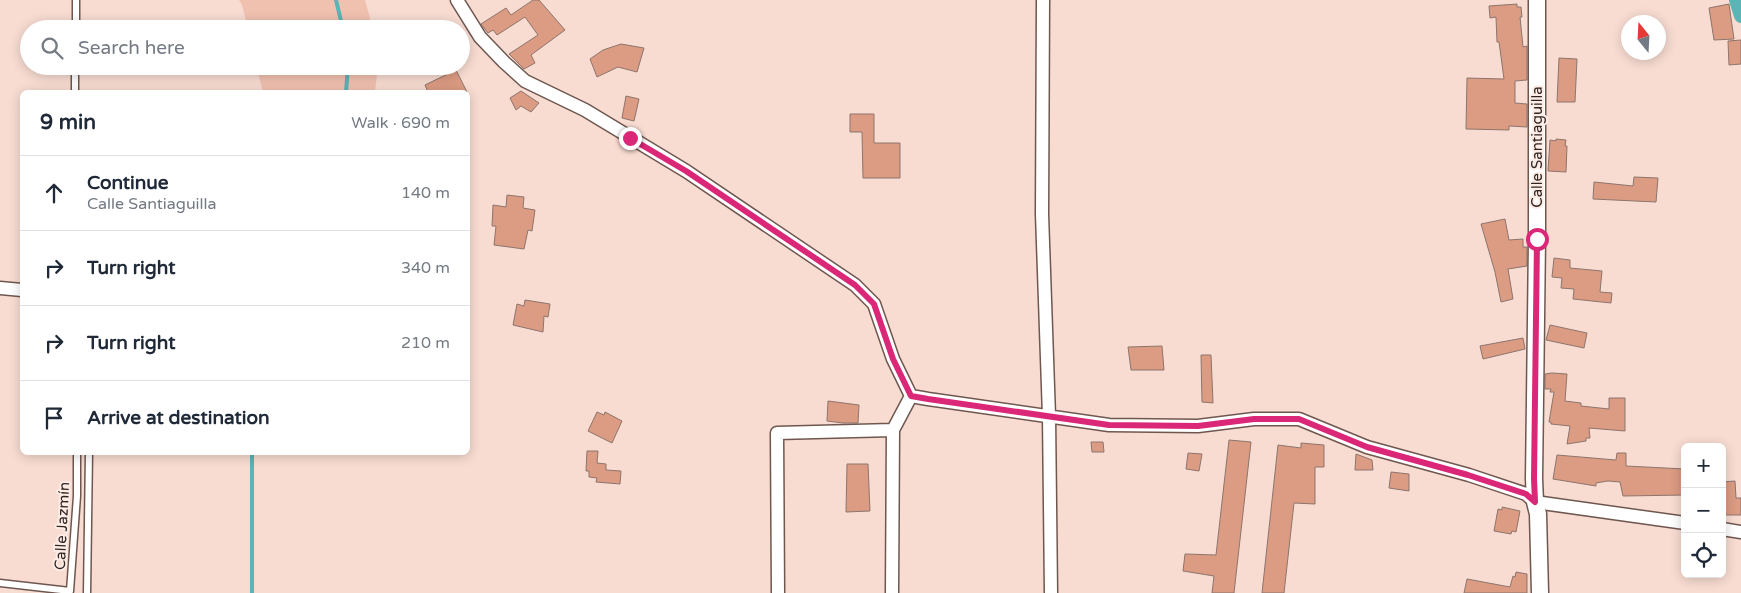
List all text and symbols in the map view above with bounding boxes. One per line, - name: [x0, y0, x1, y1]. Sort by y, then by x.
- north arrow: [1621, 15, 1666, 60]
- search box: [20, 20, 470, 75]
- icon: search: [38, 34, 66, 62]
- text: Search here: [78, 37, 185, 59]
- street label: Calle Santiaguilla: [1528, 86, 1546, 208]
- text: 9 min: [40, 110, 96, 135]
- text: Walk · 690 m: [351, 113, 450, 133]
- route end: [619, 127, 642, 150]
- text: Continue: [87, 172, 169, 194]
- icon: ahead: [40, 179, 68, 207]
- text: 140 m: [401, 183, 450, 203]
- text: Calle Santiaguilla: [87, 194, 217, 214]
- route start: [1526, 228, 1549, 251]
- icon: right: [40, 254, 68, 282]
- text: Turn right: [87, 257, 175, 279]
- text: 340 m: [401, 258, 450, 278]
- icon: right: [40, 329, 68, 357]
- text: Turn right: [87, 332, 175, 354]
- text: 210 m: [401, 333, 450, 353]
- icon: arrive: [40, 404, 68, 432]
- text: Arrive at destination: [87, 407, 270, 429]
- map controls: [1681, 443, 1726, 578]
- button: +: [1681, 443, 1726, 488]
- street label: Calle Jazmín: [51, 481, 73, 571]
- button: −: [1681, 488, 1726, 533]
- button: locate: [1681, 533, 1726, 578]

